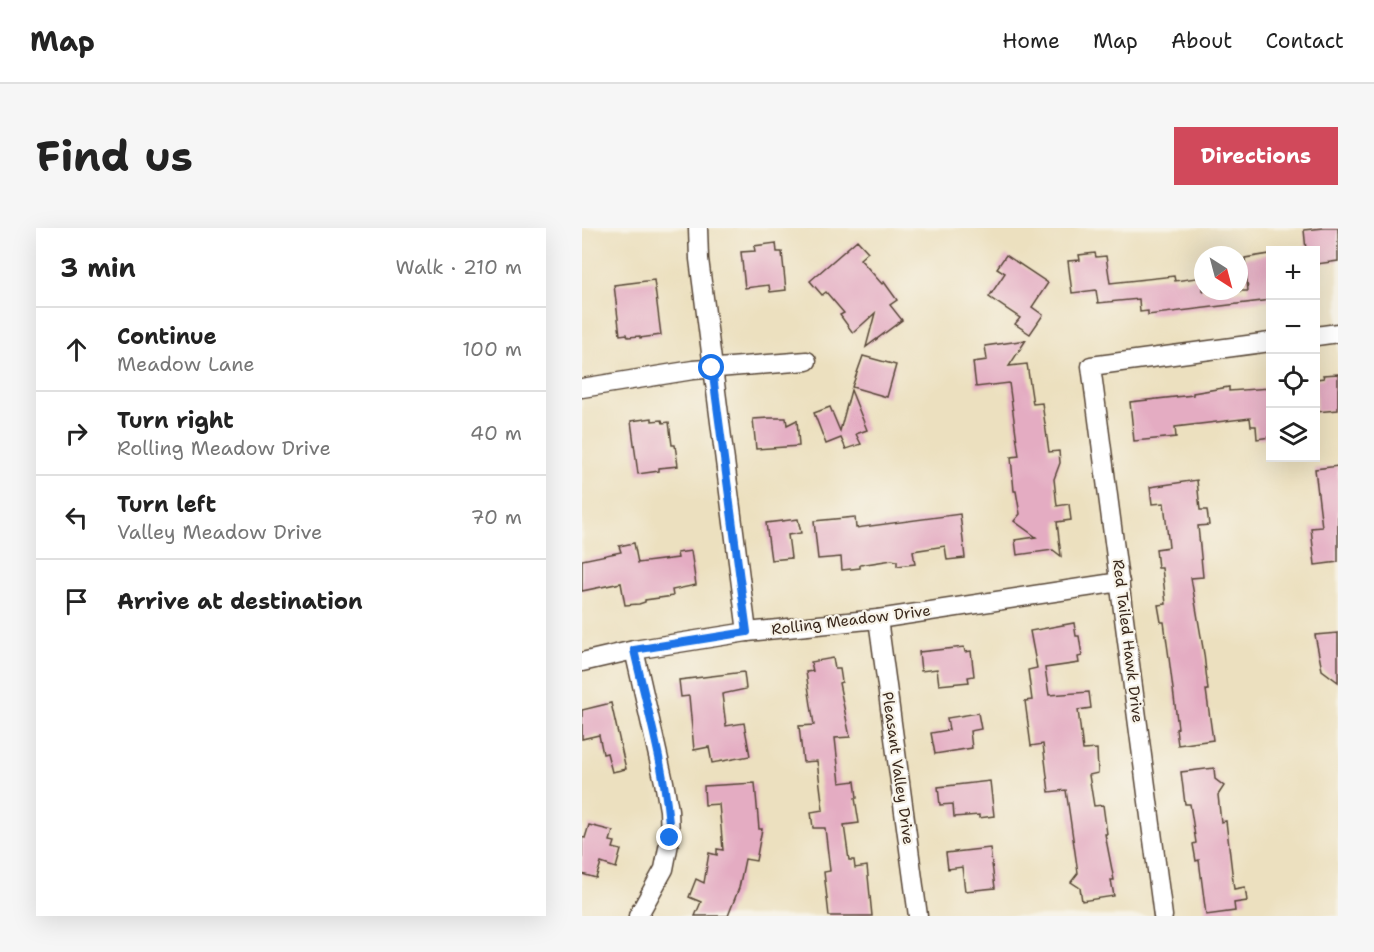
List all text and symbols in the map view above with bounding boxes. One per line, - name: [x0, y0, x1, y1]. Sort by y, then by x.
- text: Map: [30, 22, 95, 60]
- text: Home: [1002, 27, 1060, 55]
- text: Map: [1093, 27, 1138, 55]
- text: About: [1171, 27, 1232, 55]
- text: Contact: [1265, 27, 1344, 55]
- button: Directions: [1174, 127, 1338, 185]
- text: Find us: [36, 128, 193, 184]
- north arrow: [1194, 246, 1248, 300]
- map controls: [1266, 246, 1320, 462]
- button: +: [1266, 246, 1320, 300]
- text: 3 min: [60, 250, 136, 285]
- text: Walk · 210 m: [396, 254, 522, 280]
- button: −: [1266, 300, 1320, 354]
- text: Continue: [117, 322, 217, 351]
- icon: ahead: [60, 333, 93, 366]
- text: 100 m: [462, 336, 522, 362]
- text: Meadow Lane: [117, 351, 255, 377]
- route start: [698, 354, 724, 380]
- button: locate: [1266, 354, 1320, 408]
- text: Turn right: [117, 406, 234, 435]
- button: layers: [1266, 408, 1320, 462]
- icon: right: [60, 417, 93, 450]
- text: 40 m: [470, 420, 522, 446]
- text: Rolling Meadow Drive: [117, 435, 331, 461]
- text: Turn left: [117, 490, 216, 519]
- icon: left: [60, 501, 93, 534]
- text: 70 m: [470, 504, 522, 530]
- text: Valley Meadow Drive: [117, 519, 322, 545]
- street label: Red Tailed Hawk Drive: [1108, 558, 1148, 724]
- icon: arrive: [60, 585, 93, 618]
- text: Arrive at destination: [117, 587, 363, 616]
- street label: Rolling Meadow Drive: [770, 600, 932, 640]
- street label: Pleasant Valley Drive: [877, 690, 919, 846]
- route end: [656, 824, 682, 850]

